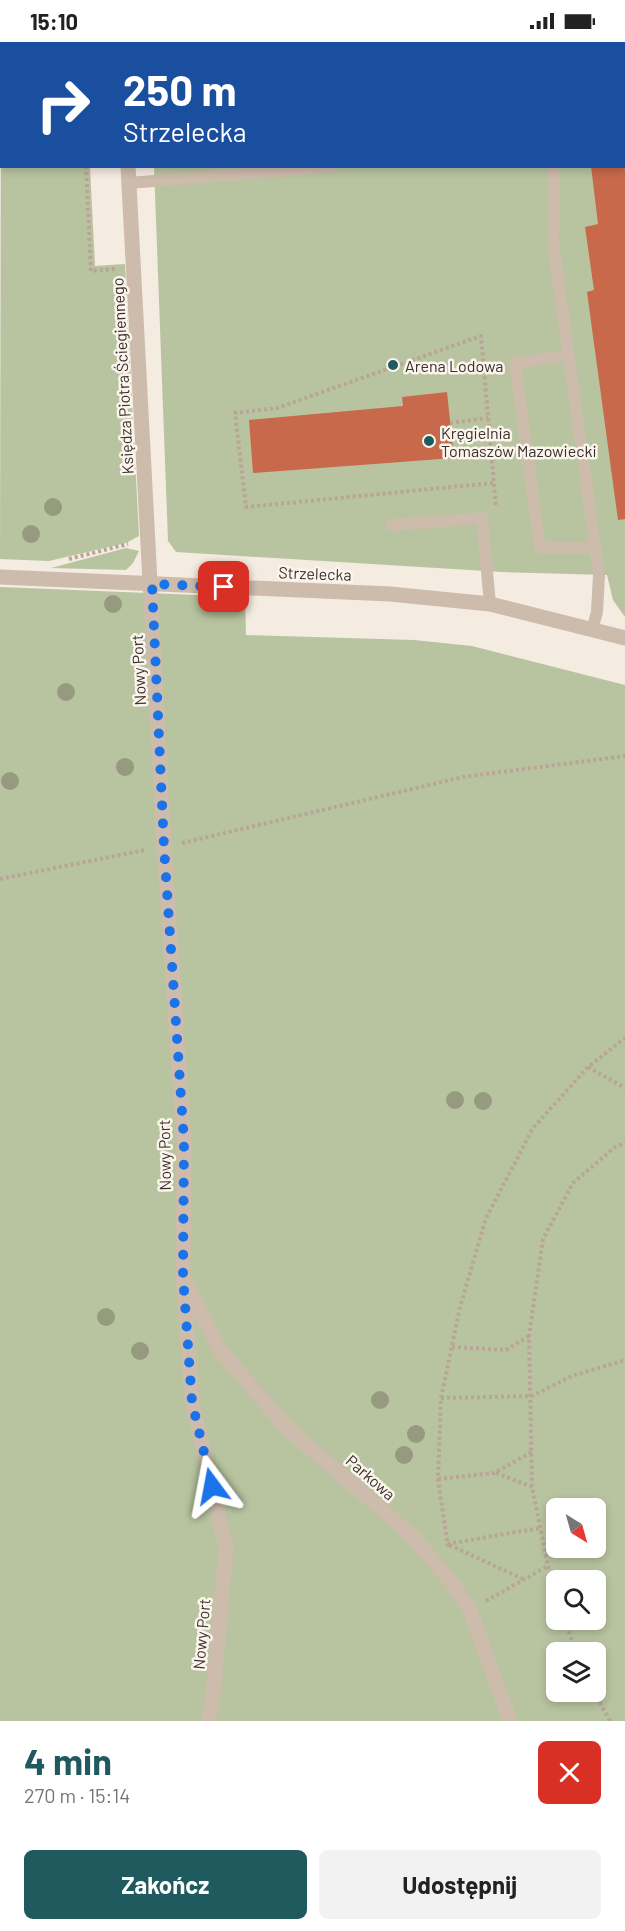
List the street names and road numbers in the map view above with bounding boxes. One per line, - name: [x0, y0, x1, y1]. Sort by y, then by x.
- street label: Księdza Piotra Ściegiennego: [107, 277, 137, 475]
- street label: Strzelecka: [278, 562, 352, 584]
- street label: Nowy Port: [127, 634, 149, 706]
- street label: Nowy Port: [154, 1119, 174, 1191]
- street label: Parkowa: [342, 1450, 400, 1504]
- street label: Nowy Port: [188, 1598, 214, 1670]

